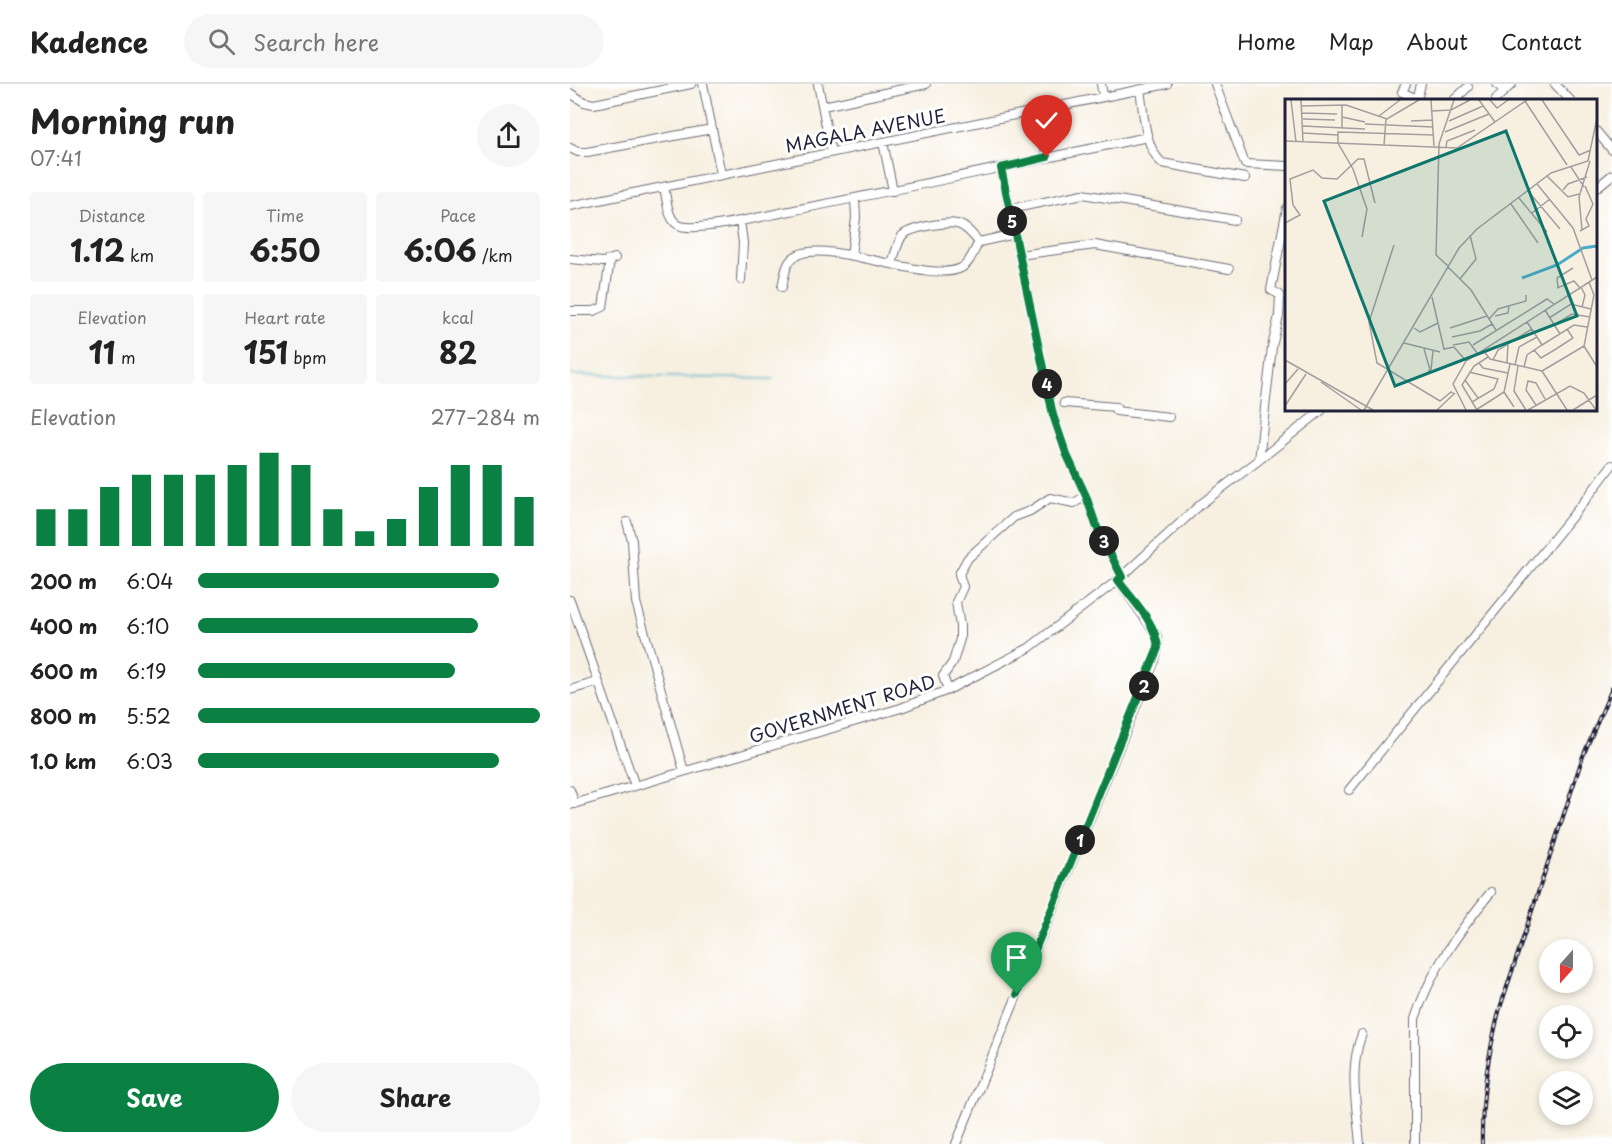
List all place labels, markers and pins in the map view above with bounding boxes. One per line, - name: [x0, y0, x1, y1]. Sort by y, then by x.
- pin: [1021, 95, 1072, 157]
- pin: 5: [997, 206, 1027, 236]
- pin: 4: [1032, 369, 1062, 399]
- pin: 3: [1089, 526, 1119, 556]
- pin: 2: [1129, 671, 1159, 701]
- pin: 1: [1065, 825, 1095, 855]
- pin: [991, 932, 1042, 994]

